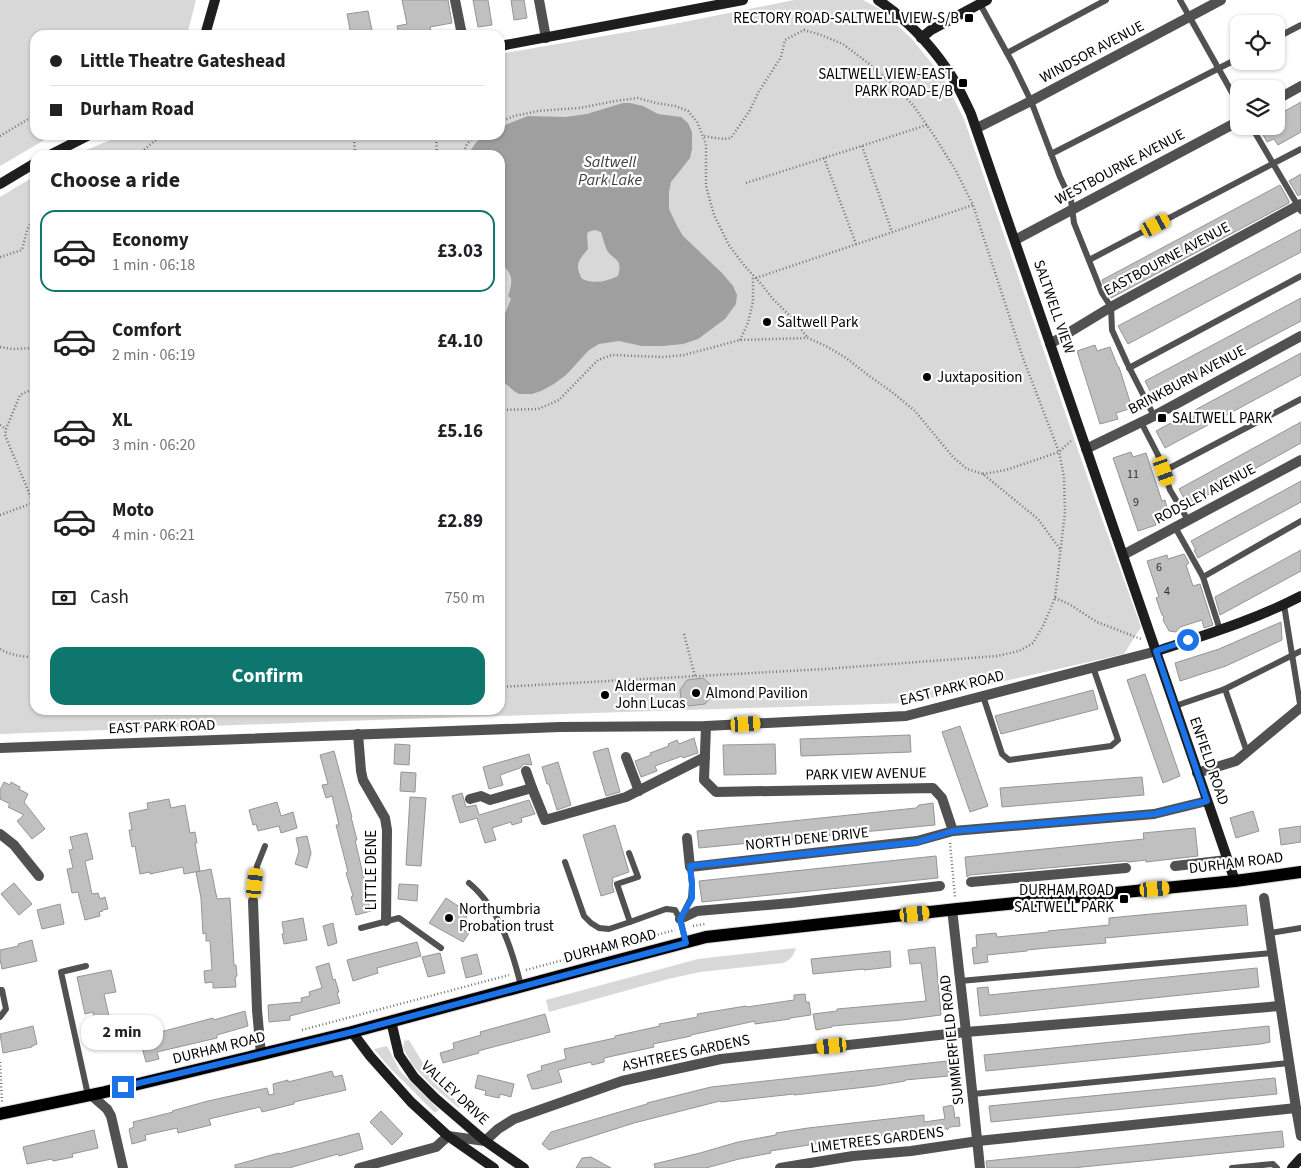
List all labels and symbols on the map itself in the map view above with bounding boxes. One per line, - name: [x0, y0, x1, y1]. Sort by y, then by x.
- place label: RECTORY ROAD-SALTWELL VIEW-S/B: [733, 8, 959, 29]
- marker: RECTORY ROAD-SALTWELL VIEW-S/B: [963, 12, 975, 24]
- street label: WINDSOR AVENUE: [1036, 16, 1148, 88]
- place label: SALTWELL VIEW-EAST PARK ROAD-E/B: [818, 64, 953, 102]
- marker: SALTWELL VIEW-EAST PARK ROAD-E/B: [957, 77, 969, 89]
- street label: WESTBOURNE AVENUE: [1052, 124, 1189, 210]
- water label: Saltwell Park Lake: [578, 151, 642, 191]
- car: [1139, 211, 1172, 239]
- street label: EASTBOURNE AVENUE: [1100, 217, 1234, 301]
- street label: SALTWELL VIEW: [1028, 257, 1080, 357]
- place label: Saltwell Park: [777, 312, 859, 333]
- marker: Saltwell Park: [761, 316, 773, 328]
- street label: BRINKBURN AVENUE: [1125, 340, 1250, 420]
- place label: Juxtaposition: [937, 367, 1022, 388]
- marker: Juxtaposition: [921, 371, 933, 383]
- place label: SALTWELL PARK: [1172, 408, 1272, 429]
- marker: SALTWELL PARK: [1156, 412, 1168, 424]
- car: [1151, 454, 1176, 488]
- street label: RODSLEY AVENUE: [1151, 458, 1259, 530]
- house number: 11: [1127, 466, 1139, 483]
- house number: 9: [1133, 494, 1139, 511]
- house number: 6: [1156, 559, 1162, 576]
- house number: 4: [1164, 583, 1170, 600]
- route start: [1177, 629, 1199, 651]
- street label: EAST PARK ROAD: [898, 665, 1006, 711]
- place label: Alderman John Lucas: [615, 676, 686, 714]
- place label: Almond Pavilion: [706, 683, 808, 704]
- marker: Almond Pavilion: [690, 687, 702, 699]
- marker: Alderman John Lucas: [599, 689, 611, 701]
- street label: ENFIELD ROAD: [1184, 714, 1234, 808]
- street label: EAST PARK ROAD: [108, 715, 216, 739]
- car: [730, 716, 761, 732]
- street label: PARK VIEW AVENUE: [805, 762, 927, 786]
- street label: NORTH DENE DRIVE: [744, 822, 870, 856]
- street label: LITTLE DENE: [361, 830, 382, 910]
- street label: DURHAM ROAD: [1188, 847, 1284, 879]
- car: [245, 867, 264, 899]
- place label: DURHAM ROAD SALTWELL PARK: [1014, 880, 1114, 918]
- car: [1139, 880, 1170, 898]
- marker: DURHAM ROAD SALTWELL PARK: [1118, 893, 1130, 905]
- place label: Northumbria Probation trust: [459, 899, 554, 937]
- car: [899, 905, 930, 923]
- marker: Northumbria Probation trust: [443, 912, 455, 924]
- street label: DURHAM ROAD: [561, 924, 659, 968]
- street label: SUMMERFIELD ROAD: [935, 974, 969, 1106]
- callout: 2 min: [82, 1014, 164, 1050]
- street label: DURHAM ROAD: [170, 1026, 268, 1070]
- street label: ASHTREES GARDENS: [620, 1029, 752, 1077]
- car: [816, 1037, 847, 1055]
- street label: VALLEY DRIVE: [417, 1056, 494, 1130]
- route end: [112, 1076, 134, 1098]
- street label: LIMETREES GARDENS: [809, 1121, 945, 1159]

